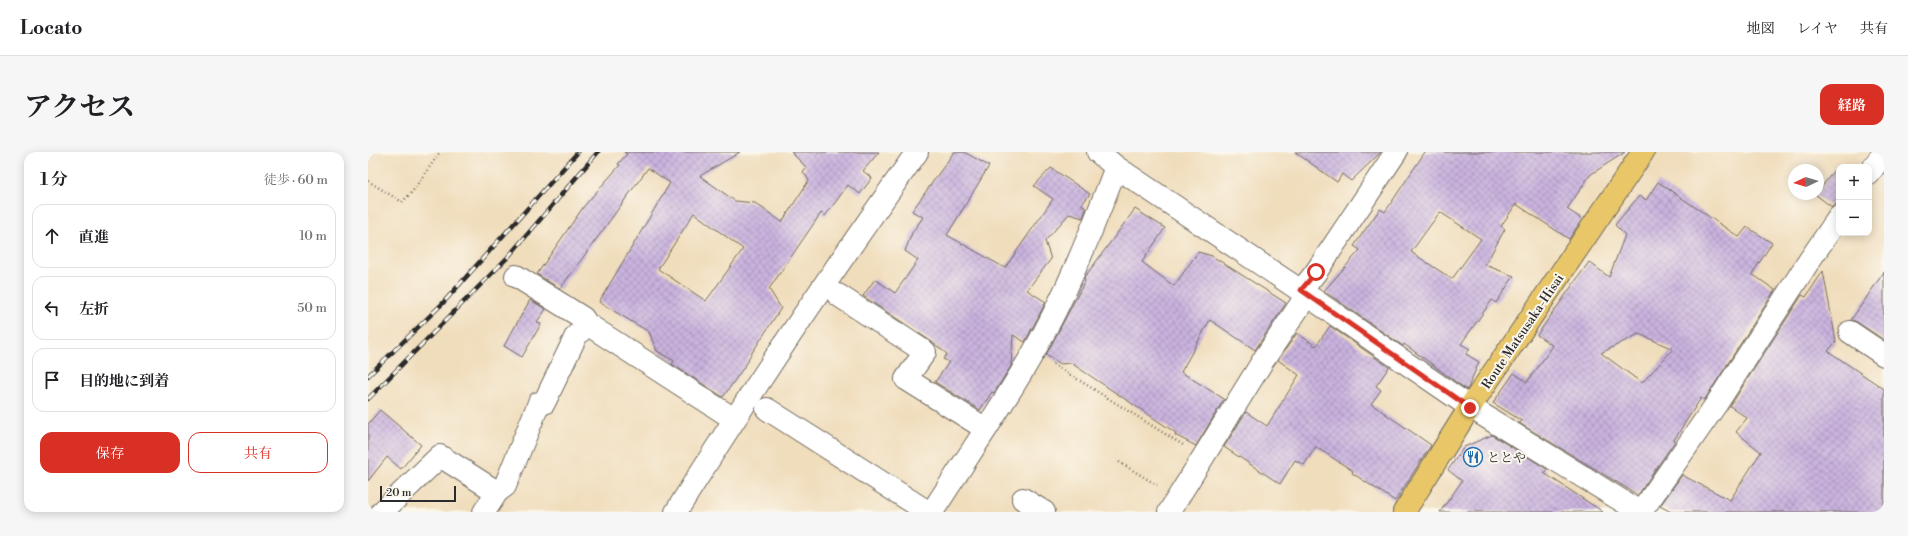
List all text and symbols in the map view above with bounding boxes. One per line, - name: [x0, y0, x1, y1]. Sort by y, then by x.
- text: Locato: [20, 16, 82, 40]
- text: 地図: [1747, 20, 1775, 38]
- text: レイヤ: [1797, 20, 1838, 38]
- text: 共有: [1860, 20, 1888, 38]
- button: 経路: [1820, 84, 1884, 125]
- text: アクセス: [24, 90, 135, 125]
- north arrow: [1788, 164, 1824, 200]
- map controls: [1836, 164, 1872, 236]
- button: +: [1836, 164, 1872, 200]
- text: 1 分: [40, 169, 68, 191]
- text: 徒歩 · 60 m: [264, 172, 328, 188]
- button: −: [1836, 200, 1872, 236]
- icon: ahead: [41, 225, 63, 247]
- text: 直進: [79, 228, 109, 247]
- text: 10 m: [299, 228, 327, 244]
- route start: [1307, 263, 1325, 281]
- street label: Route Matsusaka-Hisai: [1478, 271, 1567, 392]
- icon: left: [41, 297, 63, 319]
- text: 左折: [79, 300, 109, 319]
- text: 50 m: [297, 300, 327, 316]
- icon: arrive: [41, 369, 63, 391]
- text: 目的地に到着: [79, 372, 169, 391]
- route end: [1461, 399, 1479, 417]
- button: 保存: [40, 432, 180, 473]
- button: 共有: [188, 432, 328, 473]
- restaurant icon: ととや: [1462, 446, 1484, 468]
- place label: ととや: [1487, 450, 1526, 466]
- scale bar: [380, 484, 456, 503]
- text: 20 m: [386, 486, 411, 500]

